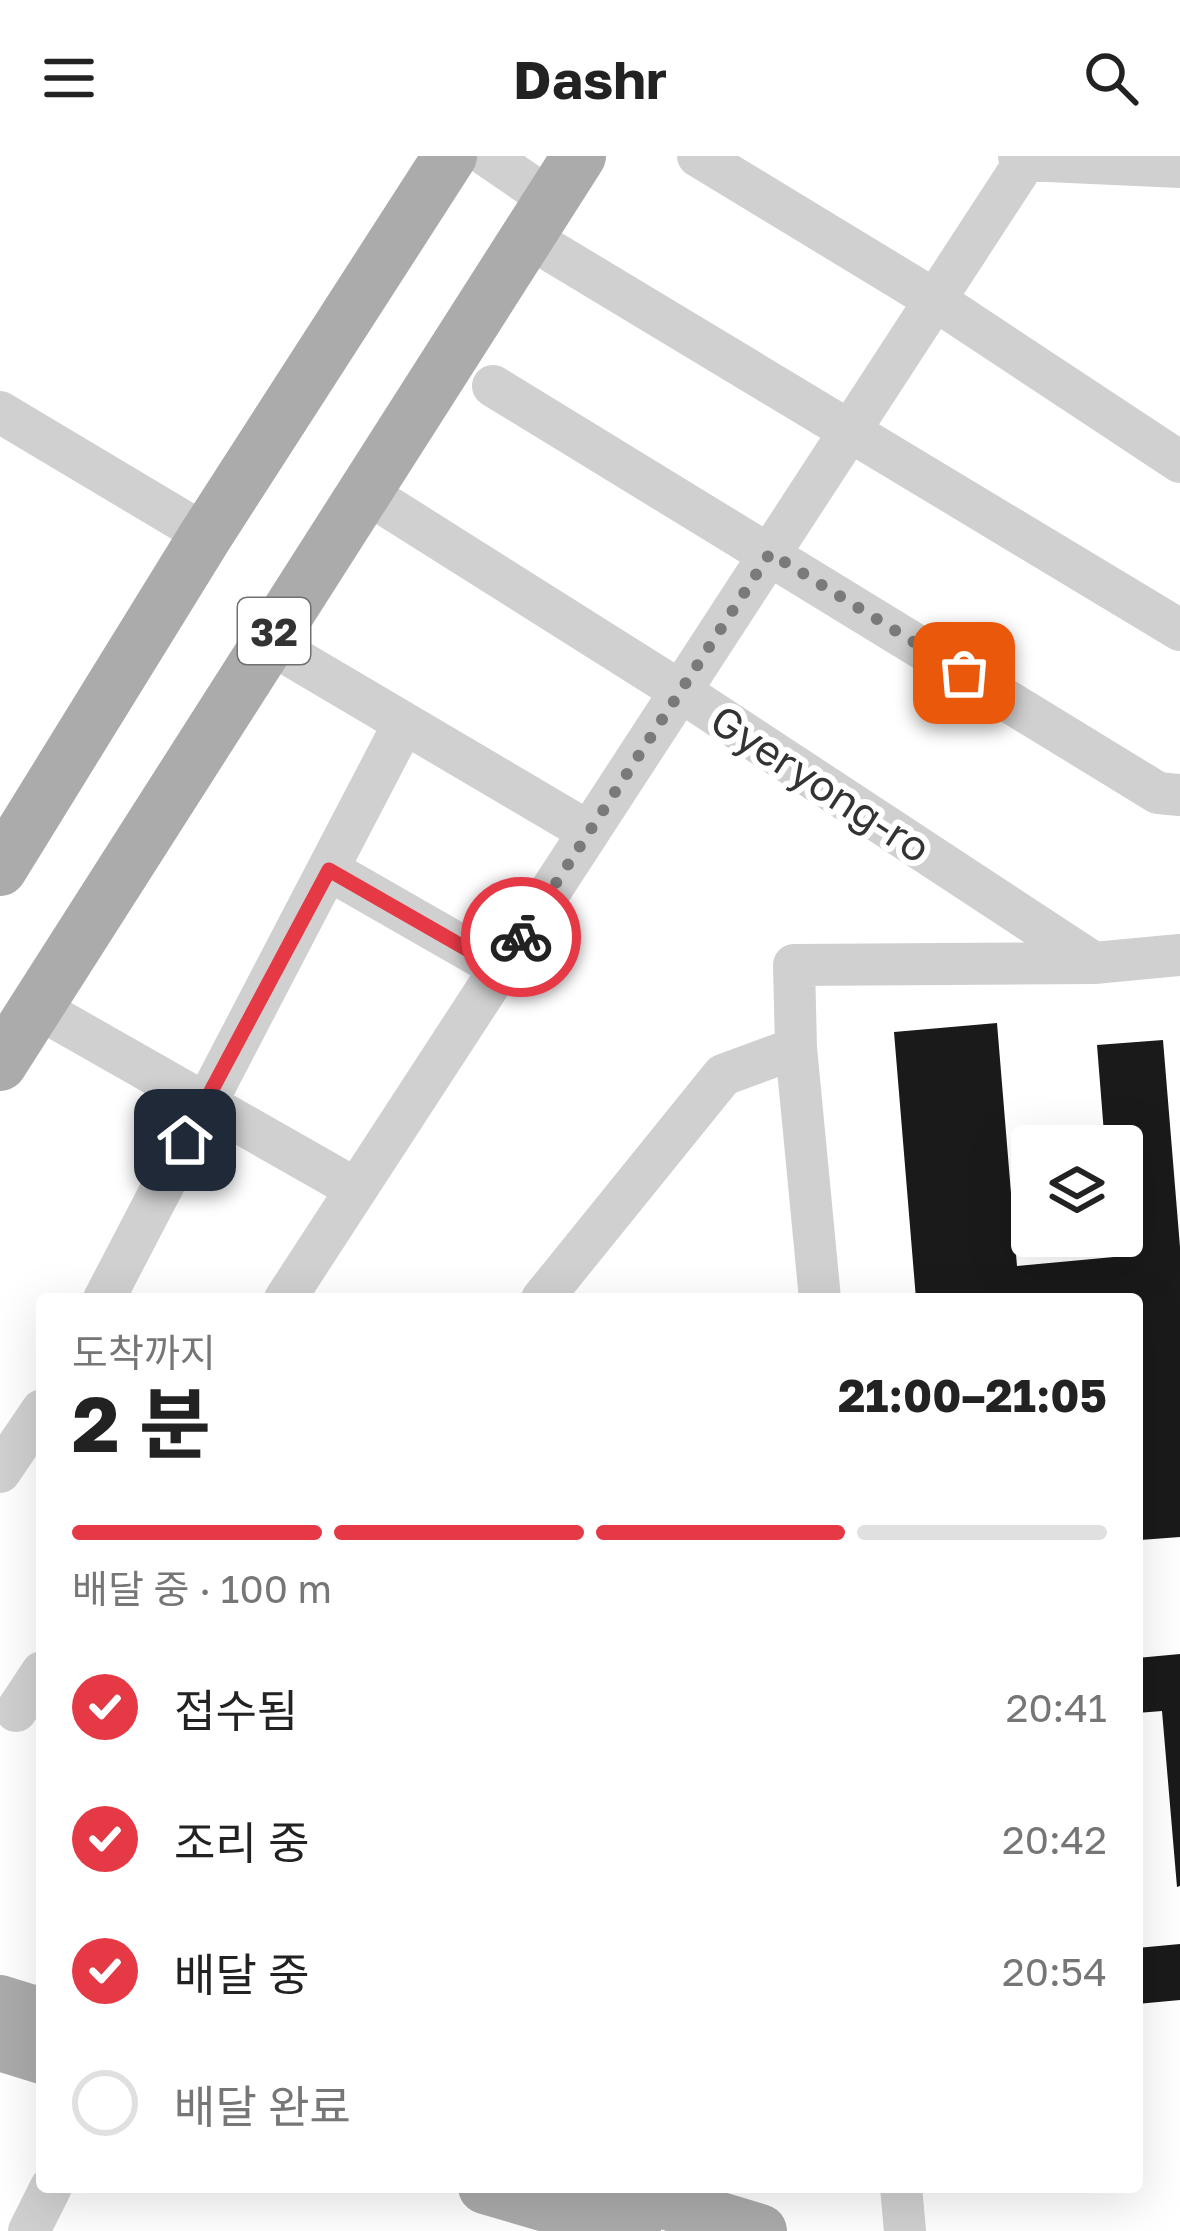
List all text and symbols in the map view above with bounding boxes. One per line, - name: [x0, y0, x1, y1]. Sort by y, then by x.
- icon: menu: [36, 45, 102, 111]
- icon: search: [1078, 45, 1144, 111]
- text: Dashr: [513, 46, 667, 111]
- road number: 32: [238, 598, 310, 664]
- pin: [913, 622, 1015, 724]
- icon: bag: [931, 640, 997, 706]
- street label: Gyeryong-ro: [702, 694, 940, 872]
- courier: [461, 877, 581, 997]
- icon: bike: [488, 904, 554, 970]
- pin: [134, 1089, 236, 1191]
- icon: home: [152, 1107, 218, 1173]
- map controls: [1011, 1125, 1143, 1257]
- button: layers: [1011, 1125, 1143, 1257]
- text: 도착까지: [72, 1329, 216, 1376]
- text: 21:00–21:05: [838, 1368, 1107, 1422]
- text: 2 분: [72, 1376, 211, 1469]
- text: 배달 중 · 100 m: [72, 1565, 332, 1612]
- icon: check: [72, 1674, 138, 1740]
- text: 접수됨: [174, 1683, 298, 1737]
- text: 20:41: [1006, 1684, 1107, 1731]
- icon: check: [72, 1806, 138, 1872]
- text: 조리 중: [174, 1815, 309, 1869]
- text: 20:42: [1002, 1816, 1107, 1863]
- icon: check: [72, 1938, 138, 2004]
- text: 배달 중: [174, 1947, 309, 2001]
- text: 20:54: [1002, 1948, 1107, 1995]
- text: 배달 완료: [174, 2079, 351, 2133]

